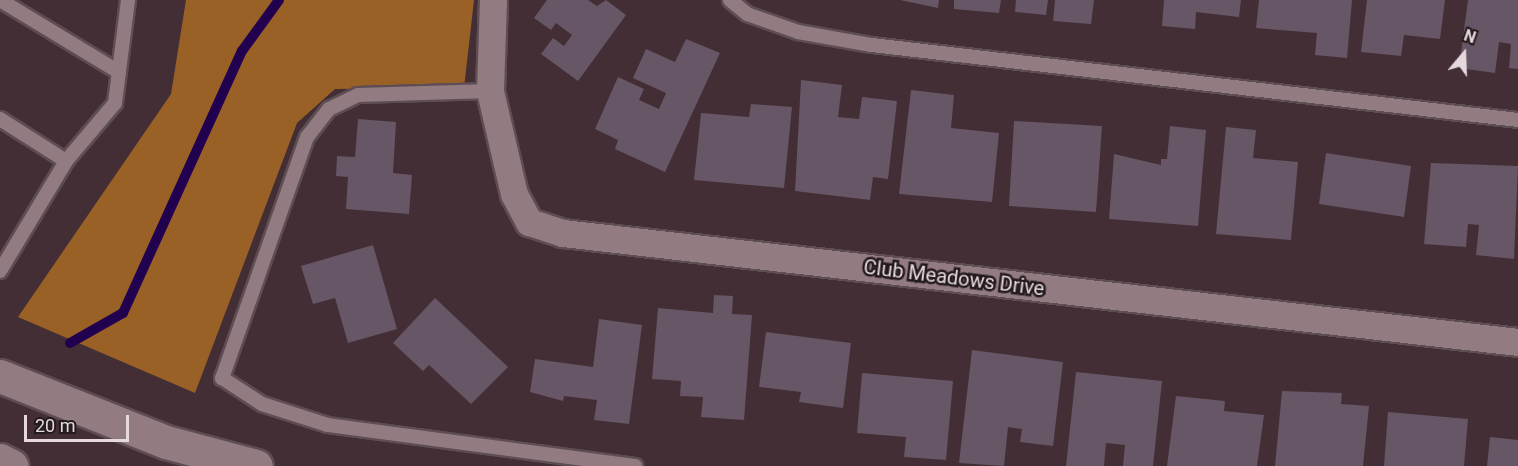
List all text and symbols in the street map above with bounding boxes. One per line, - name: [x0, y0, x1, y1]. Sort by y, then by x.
- north arrow: [1434, 24, 1494, 84]
- text: N: [1462, 26, 1478, 47]
- street label: Club Meadows Drive: [862, 255, 1046, 301]
- scale bar: [27, 403, 132, 441]
- text: 20 m: [35, 415, 75, 436]

